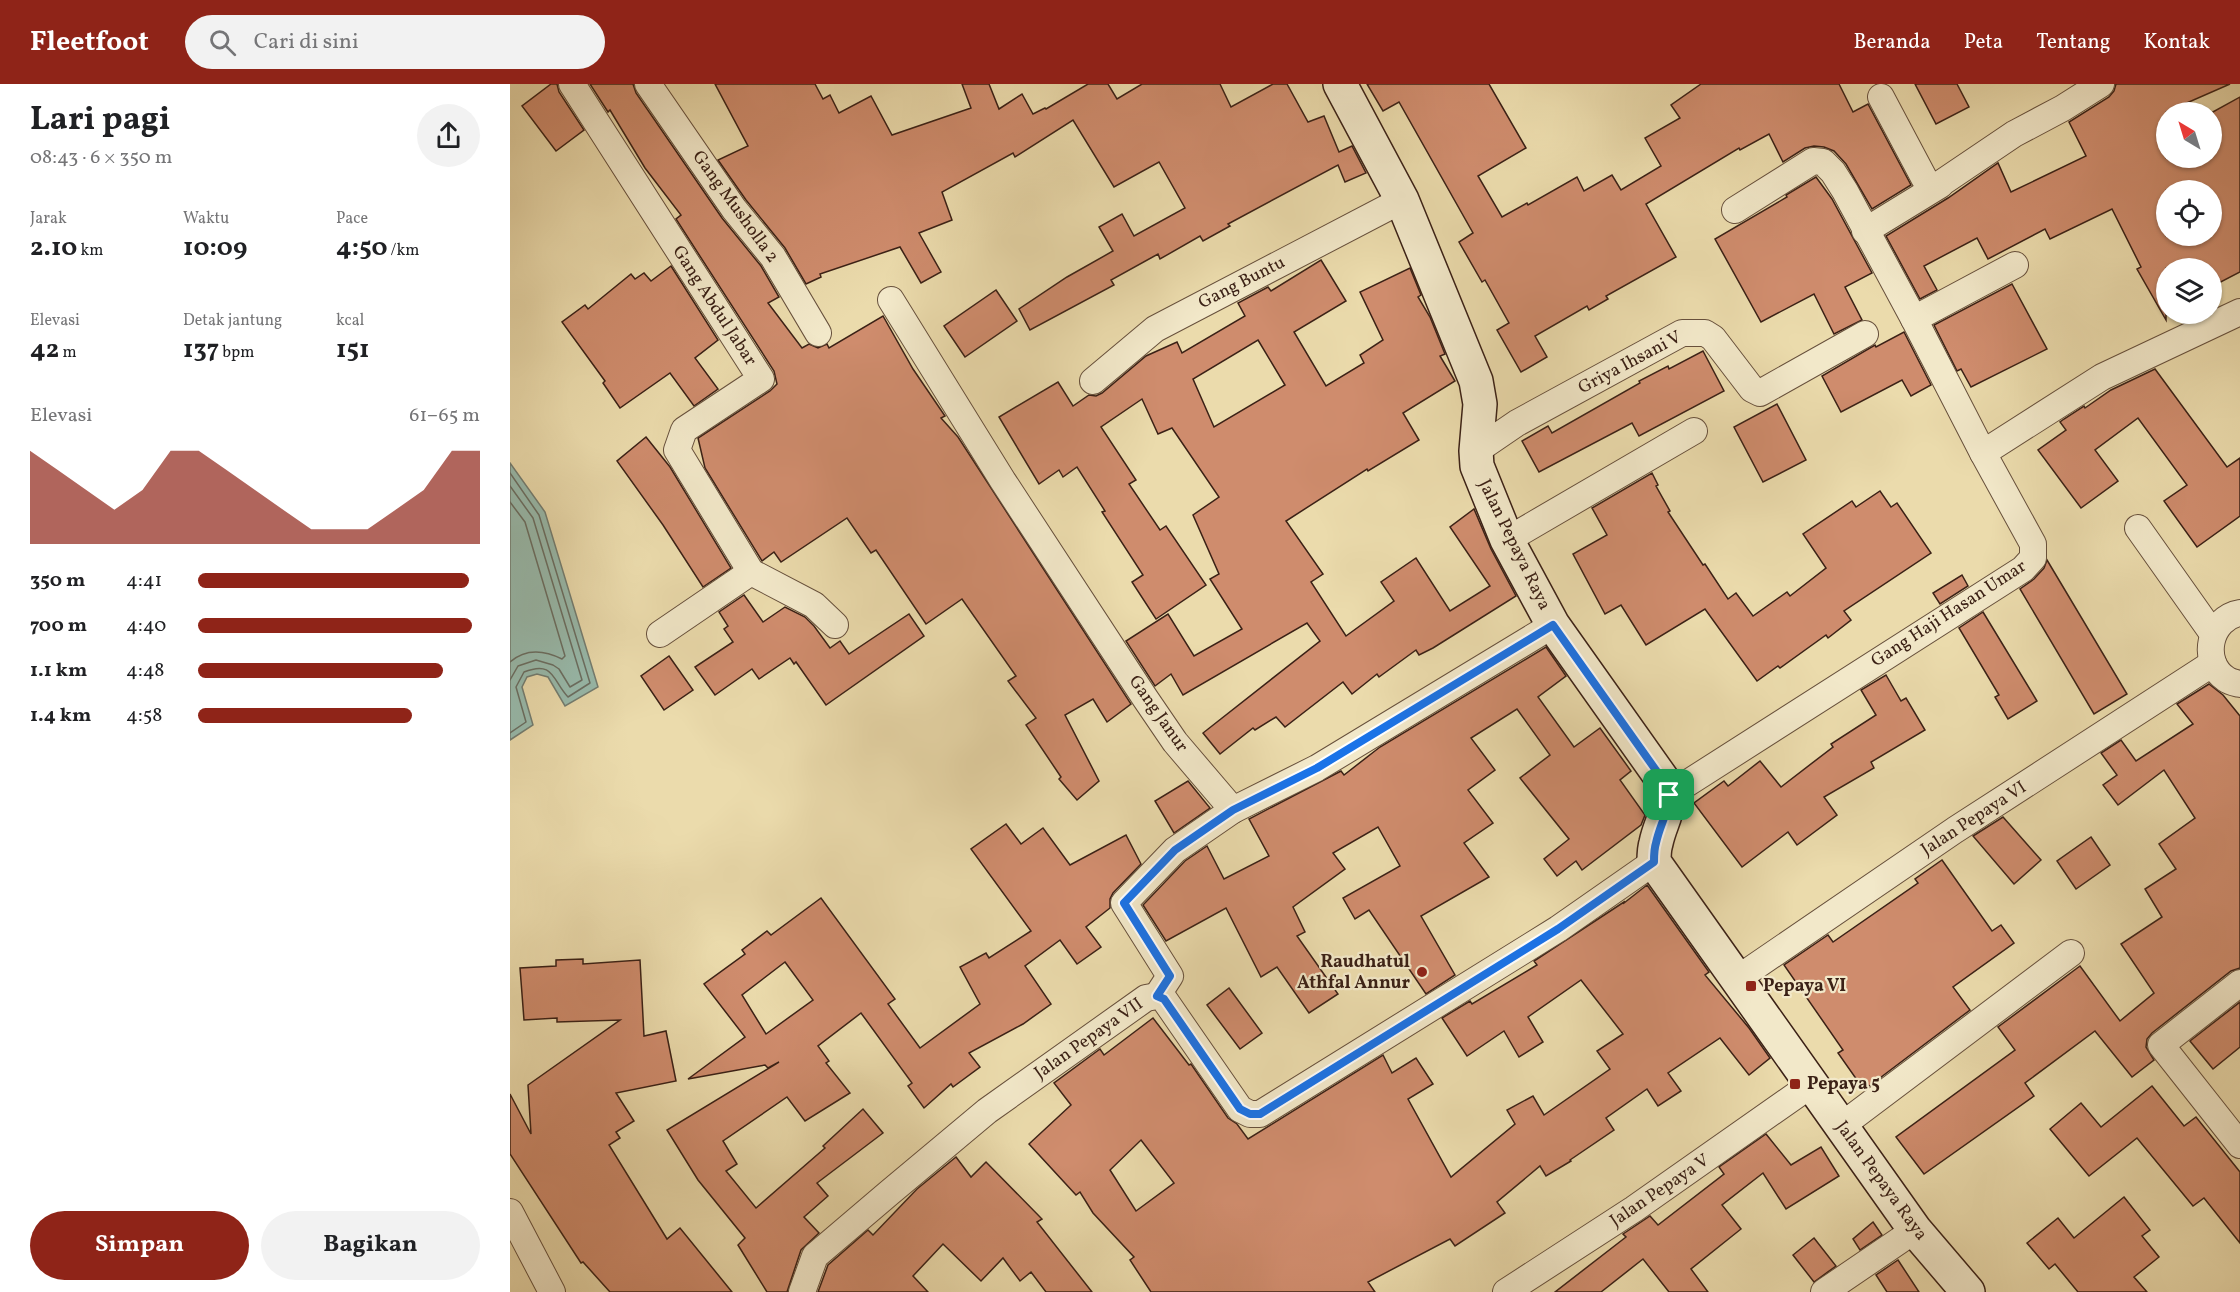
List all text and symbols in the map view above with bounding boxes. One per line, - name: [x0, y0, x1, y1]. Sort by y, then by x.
- search box: [185, 15, 605, 69]
- text: Fleetfoot: [30, 23, 149, 62]
- icon: search: [206, 26, 239, 59]
- text: Cari di sini: [254, 27, 359, 58]
- text: Beranda: [1853, 28, 1931, 57]
- text: Peta: [1964, 28, 2003, 57]
- text: Tentang: [2036, 28, 2111, 57]
- text: Kontak: [2144, 28, 2210, 57]
- text: Lari pagi: [30, 98, 170, 144]
- north arrow: [2156, 102, 2222, 168]
- map controls: [2156, 102, 2222, 324]
- button: share: [417, 104, 480, 167]
- text: 08:43 · 6 × 350 m: [30, 144, 173, 172]
- street label: Gang Musholla 2: [686, 146, 784, 268]
- button: locate: [2156, 180, 2222, 246]
- text: Jarak: [30, 208, 67, 230]
- text: Waktu: [183, 208, 229, 230]
- text: Pace: [336, 208, 368, 230]
- text: 2.10: [30, 230, 77, 266]
- text: 10:09: [183, 230, 247, 266]
- text: 4:50: [336, 230, 387, 266]
- text: km: [77, 240, 103, 262]
- text: /km: [387, 240, 419, 262]
- street label: Gang Abdul Jabar: [666, 241, 763, 371]
- street label: Gang Buntu: [1194, 250, 1290, 316]
- button: layers: [2156, 258, 2222, 324]
- text: Elevasi: [30, 310, 80, 332]
- text: Detak jantung: [183, 310, 282, 332]
- text: kcal: [336, 310, 364, 332]
- street label: Griya Ihsani V: [1574, 325, 1686, 401]
- text: 42: [30, 332, 59, 368]
- text: 137: [183, 332, 219, 368]
- text: 151: [336, 332, 369, 368]
- text: m: [59, 342, 77, 364]
- text: bpm: [219, 342, 254, 364]
- text: Elevasi: [30, 402, 92, 430]
- text: 61–65 m: [409, 402, 480, 430]
- street label: Jalan Pepaya Raya: [1471, 475, 1557, 615]
- street label: Gang Haji Hasan Umar: [1867, 554, 2032, 674]
- text: 350 m: [30, 567, 85, 595]
- text: 4:41: [126, 567, 162, 595]
- text: 700 m: [30, 612, 87, 640]
- text: 4:40: [126, 612, 166, 640]
- text: 1.1 km: [30, 657, 87, 685]
- text: 4:48: [126, 657, 164, 685]
- street label: Gang Janur: [1122, 670, 1194, 758]
- text: 1.4 km: [30, 702, 91, 730]
- text: 4:58: [126, 702, 162, 730]
- pin: [1643, 769, 1694, 820]
- street label: Jalan Pepaya VI: [1916, 775, 2032, 863]
- icon: arrive: [1652, 778, 1685, 811]
- place label: Raudhatul Athfal Annur: [1297, 950, 1410, 996]
- marker: Raudhatul Athfal Annur: [1415, 965, 1429, 979]
- place label: Pepaya VI: [1763, 974, 1846, 999]
- marker: Pepaya VI: [1744, 979, 1758, 993]
- street label: Jalan Pepaya VII: [1029, 992, 1149, 1086]
- place label: Pepaya 5: [1807, 1072, 1880, 1097]
- marker: Pepaya 5: [1788, 1077, 1802, 1091]
- street label: Jalan Pepaya Raya: [1829, 1116, 1933, 1246]
- street label: Jalan Pepaya V: [1605, 1148, 1715, 1234]
- button: Simpan: [30, 1211, 249, 1280]
- button: Bagikan: [261, 1211, 480, 1280]

